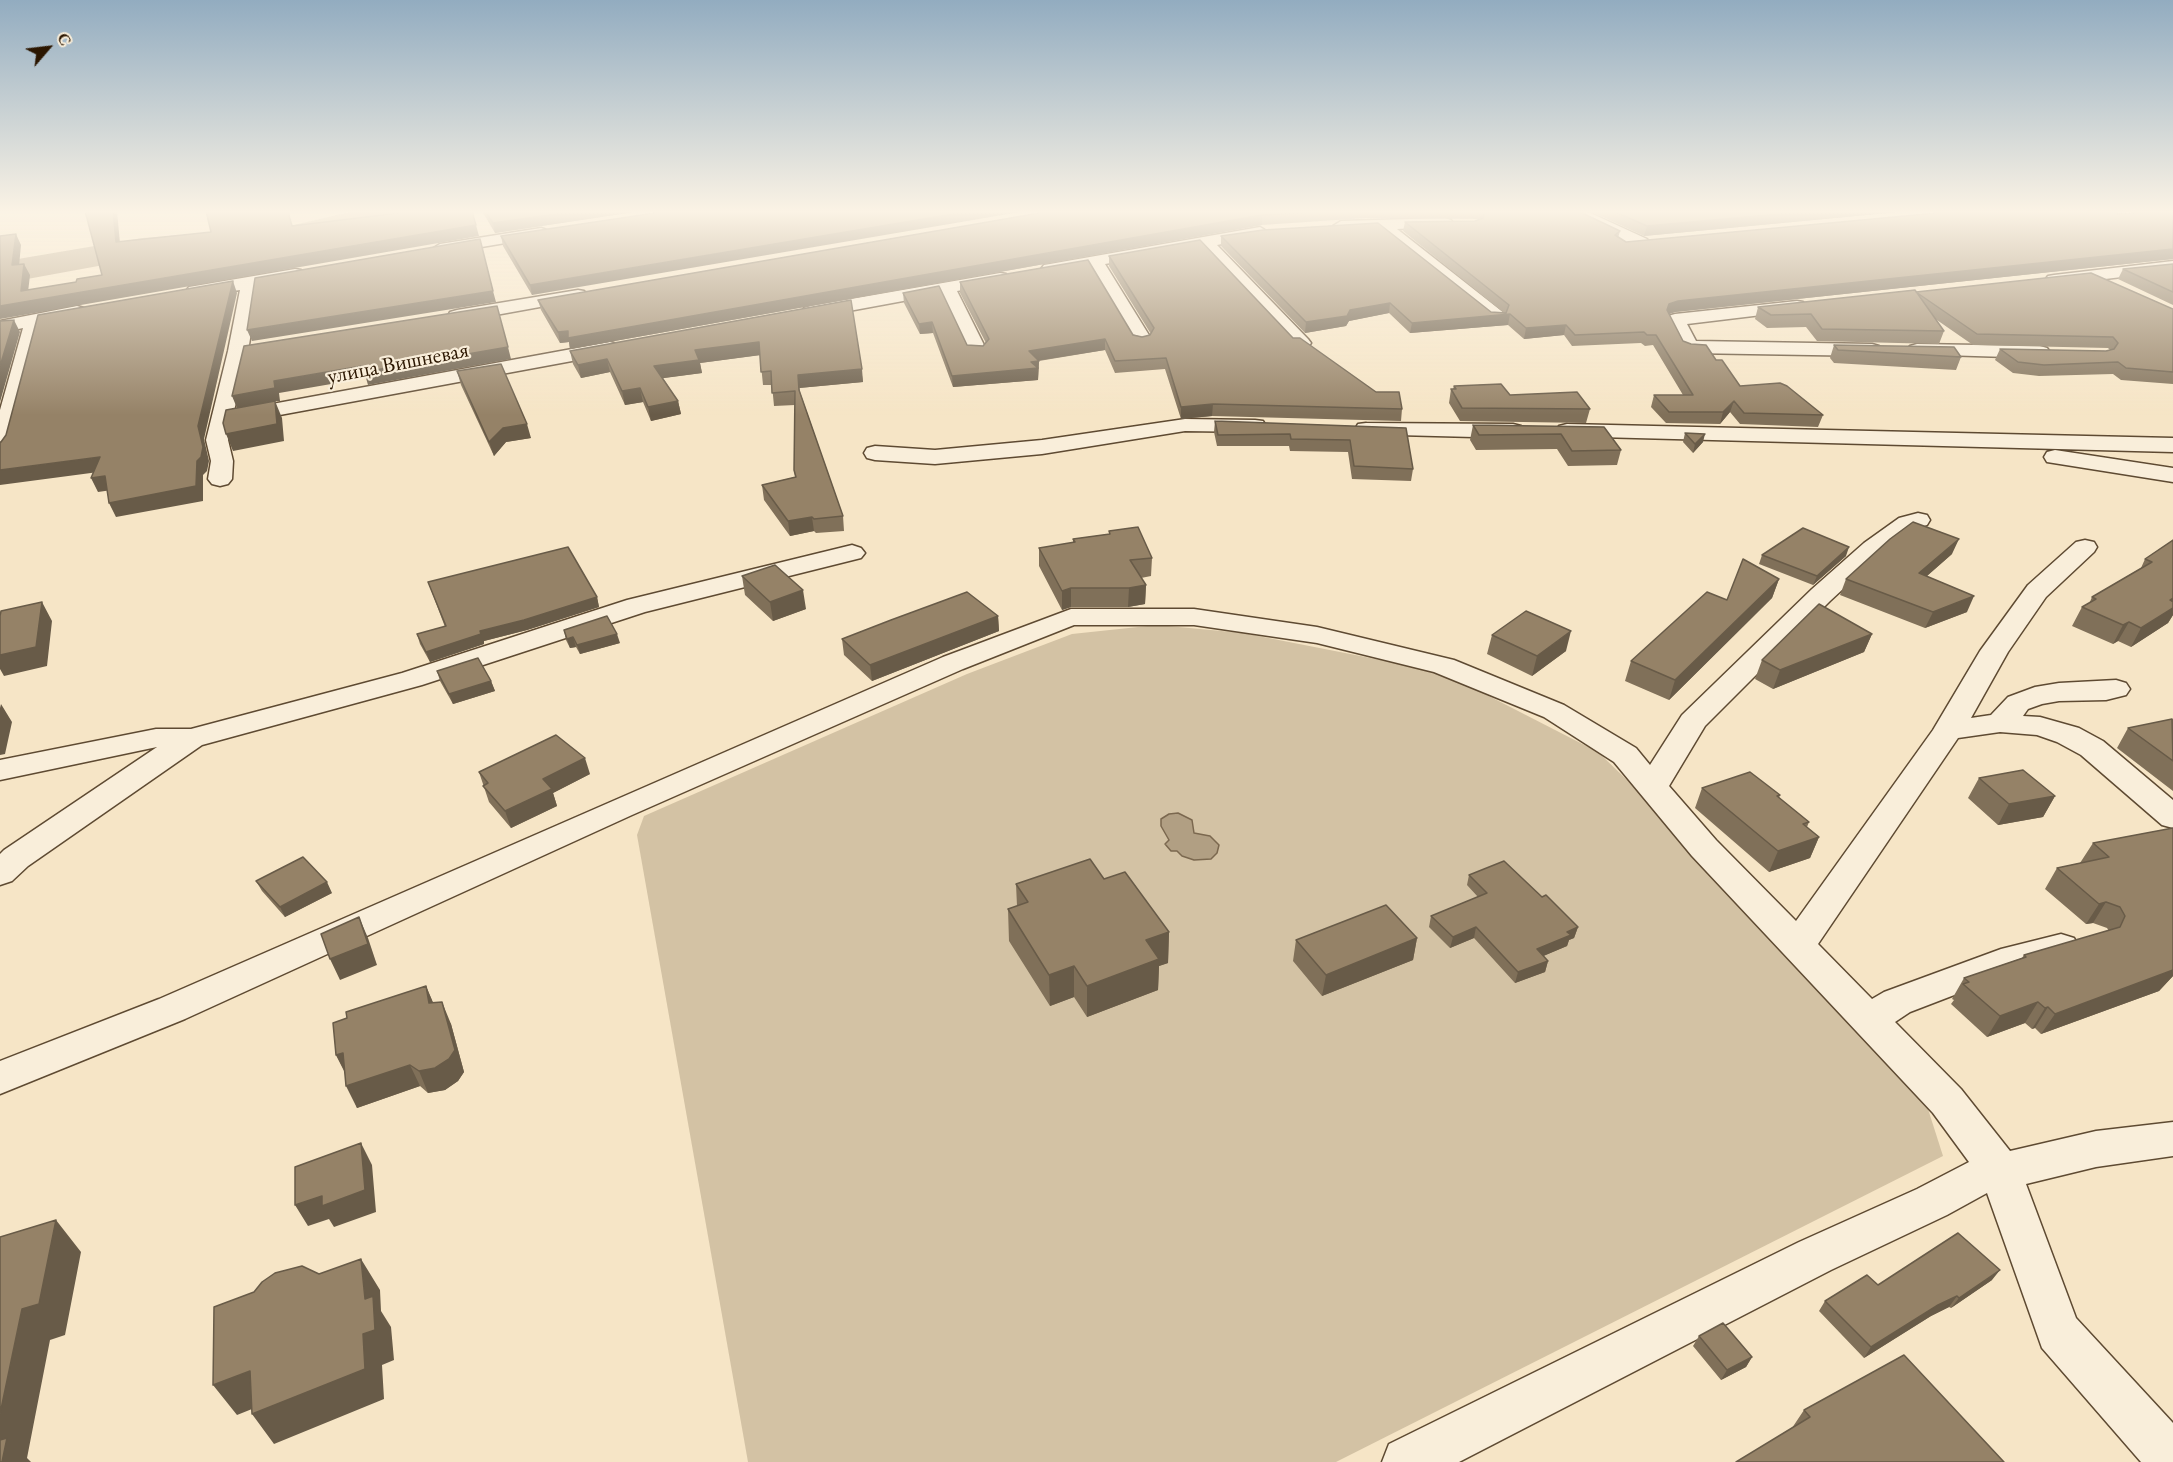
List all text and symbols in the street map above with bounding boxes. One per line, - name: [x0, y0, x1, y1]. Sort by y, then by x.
- north arrow: [18, 18, 78, 78]
- text: С: [52, 29, 76, 49]
- street label: улица Вишневая: [325, 337, 471, 391]

